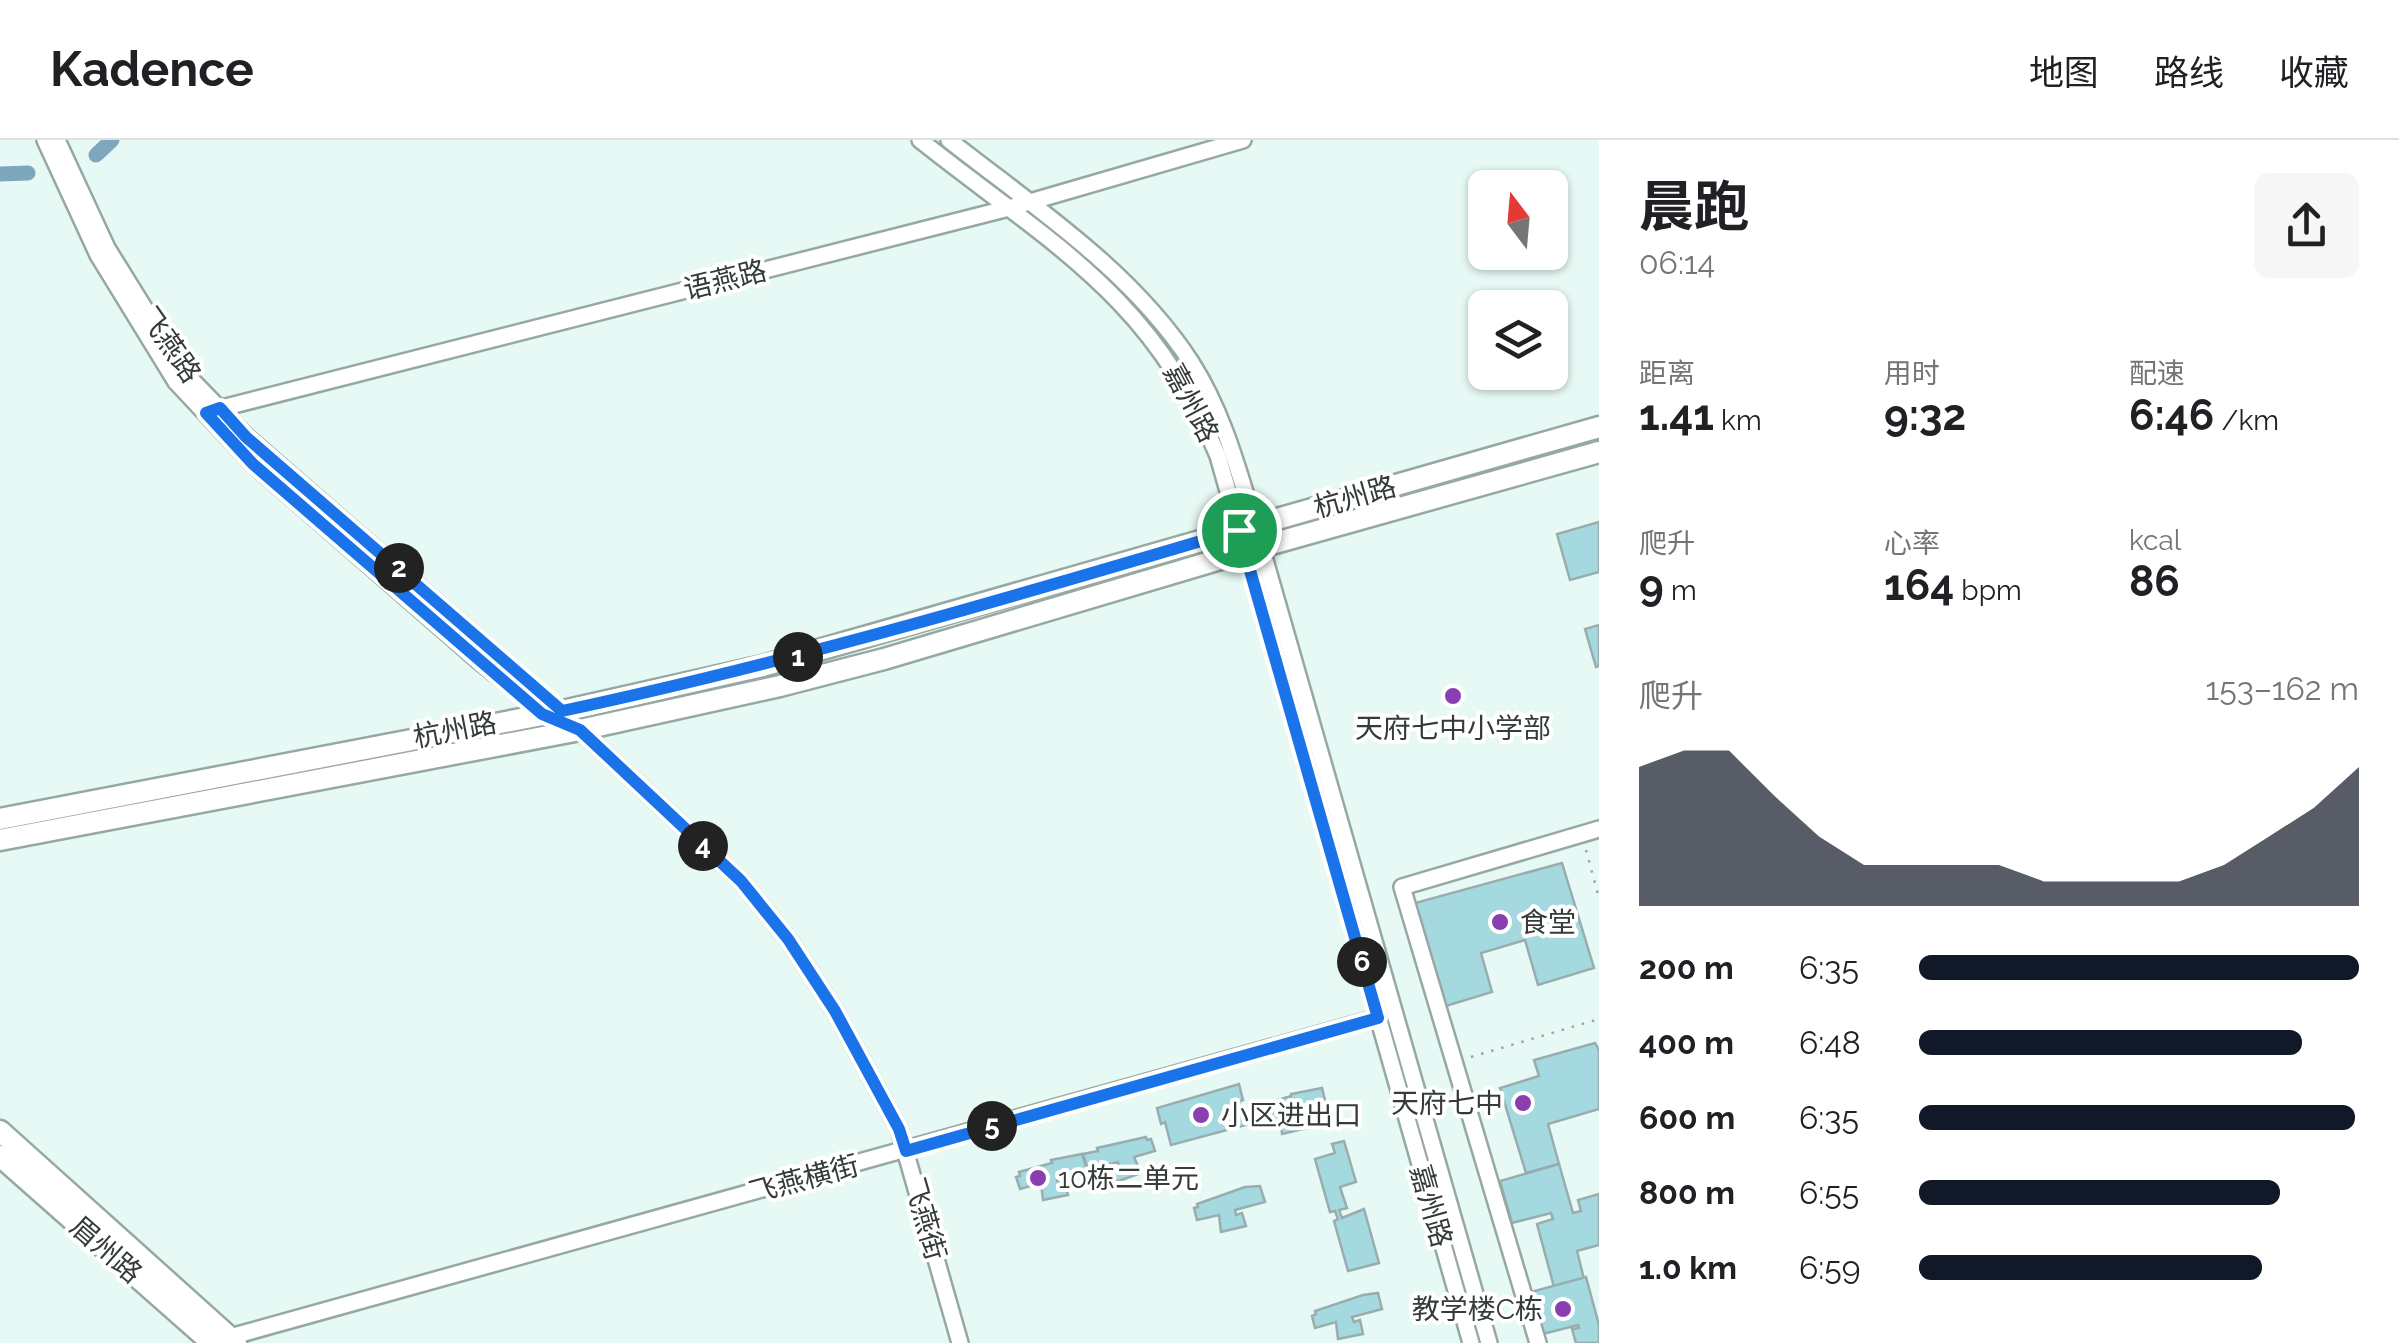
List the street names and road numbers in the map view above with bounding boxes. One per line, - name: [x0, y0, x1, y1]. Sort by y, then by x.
- street label: 语燕路: [680, 254, 770, 306]
- street label: 飞燕路: [132, 301, 208, 389]
- street label: 嘉州路: [1157, 358, 1225, 448]
- street label: 杭州路: [1310, 470, 1400, 524]
- street label: 杭州路: [411, 706, 499, 754]
- street label: 飞燕横街: [746, 1149, 862, 1209]
- street label: 嘉州路: [1404, 1161, 1458, 1251]
- street label: 飞燕街: [898, 1174, 952, 1264]
- street label: 眉州路: [63, 1210, 149, 1290]

